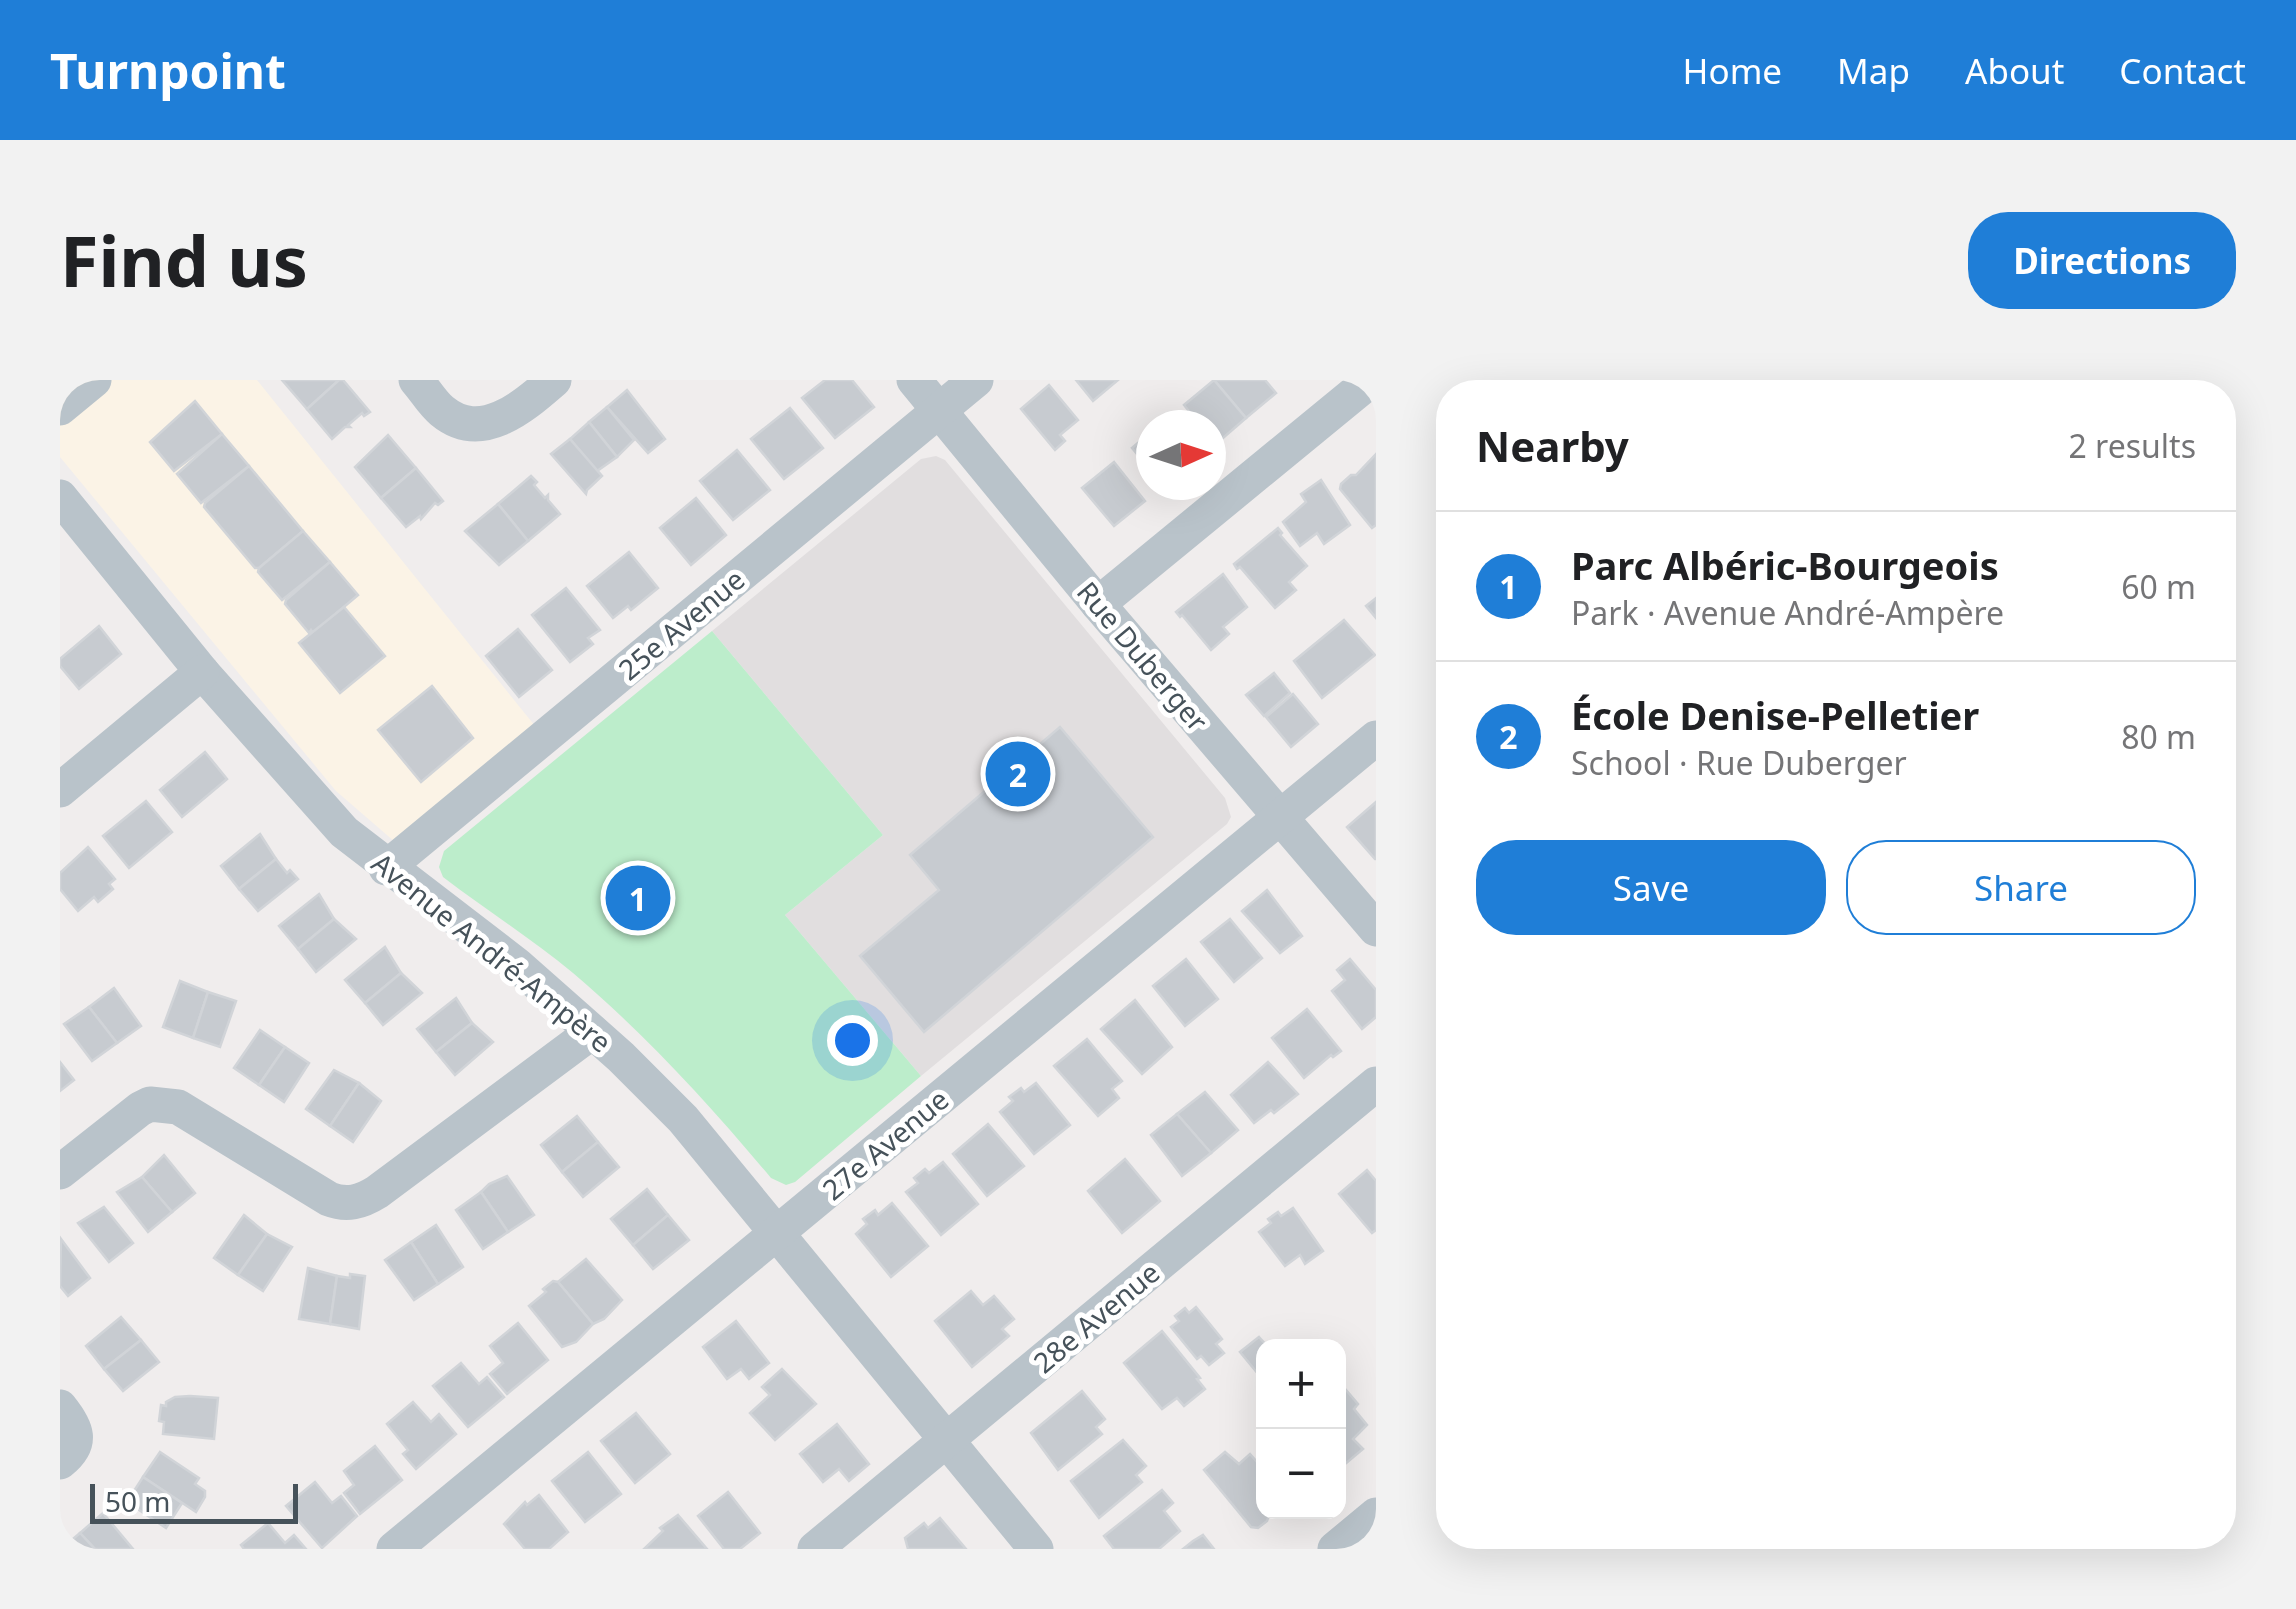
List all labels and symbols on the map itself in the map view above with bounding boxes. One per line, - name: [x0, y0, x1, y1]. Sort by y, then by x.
- north arrow: [1136, 410, 1226, 500]
- street label: 25e Avenue: [610, 560, 752, 688]
- street label: Rue Duberger: [1069, 573, 1217, 739]
- pin: 2: [986, 736, 1050, 812]
- street label: Avenue André-Ampère: [364, 844, 620, 1060]
- pin: 1: [606, 860, 670, 936]
- your location: [827, 1015, 878, 1066]
- street label: 27e Avenue: [814, 1080, 956, 1208]
- street label: 28e Avenue: [1025, 1253, 1167, 1381]
- scale bar: [90, 1479, 298, 1524]

